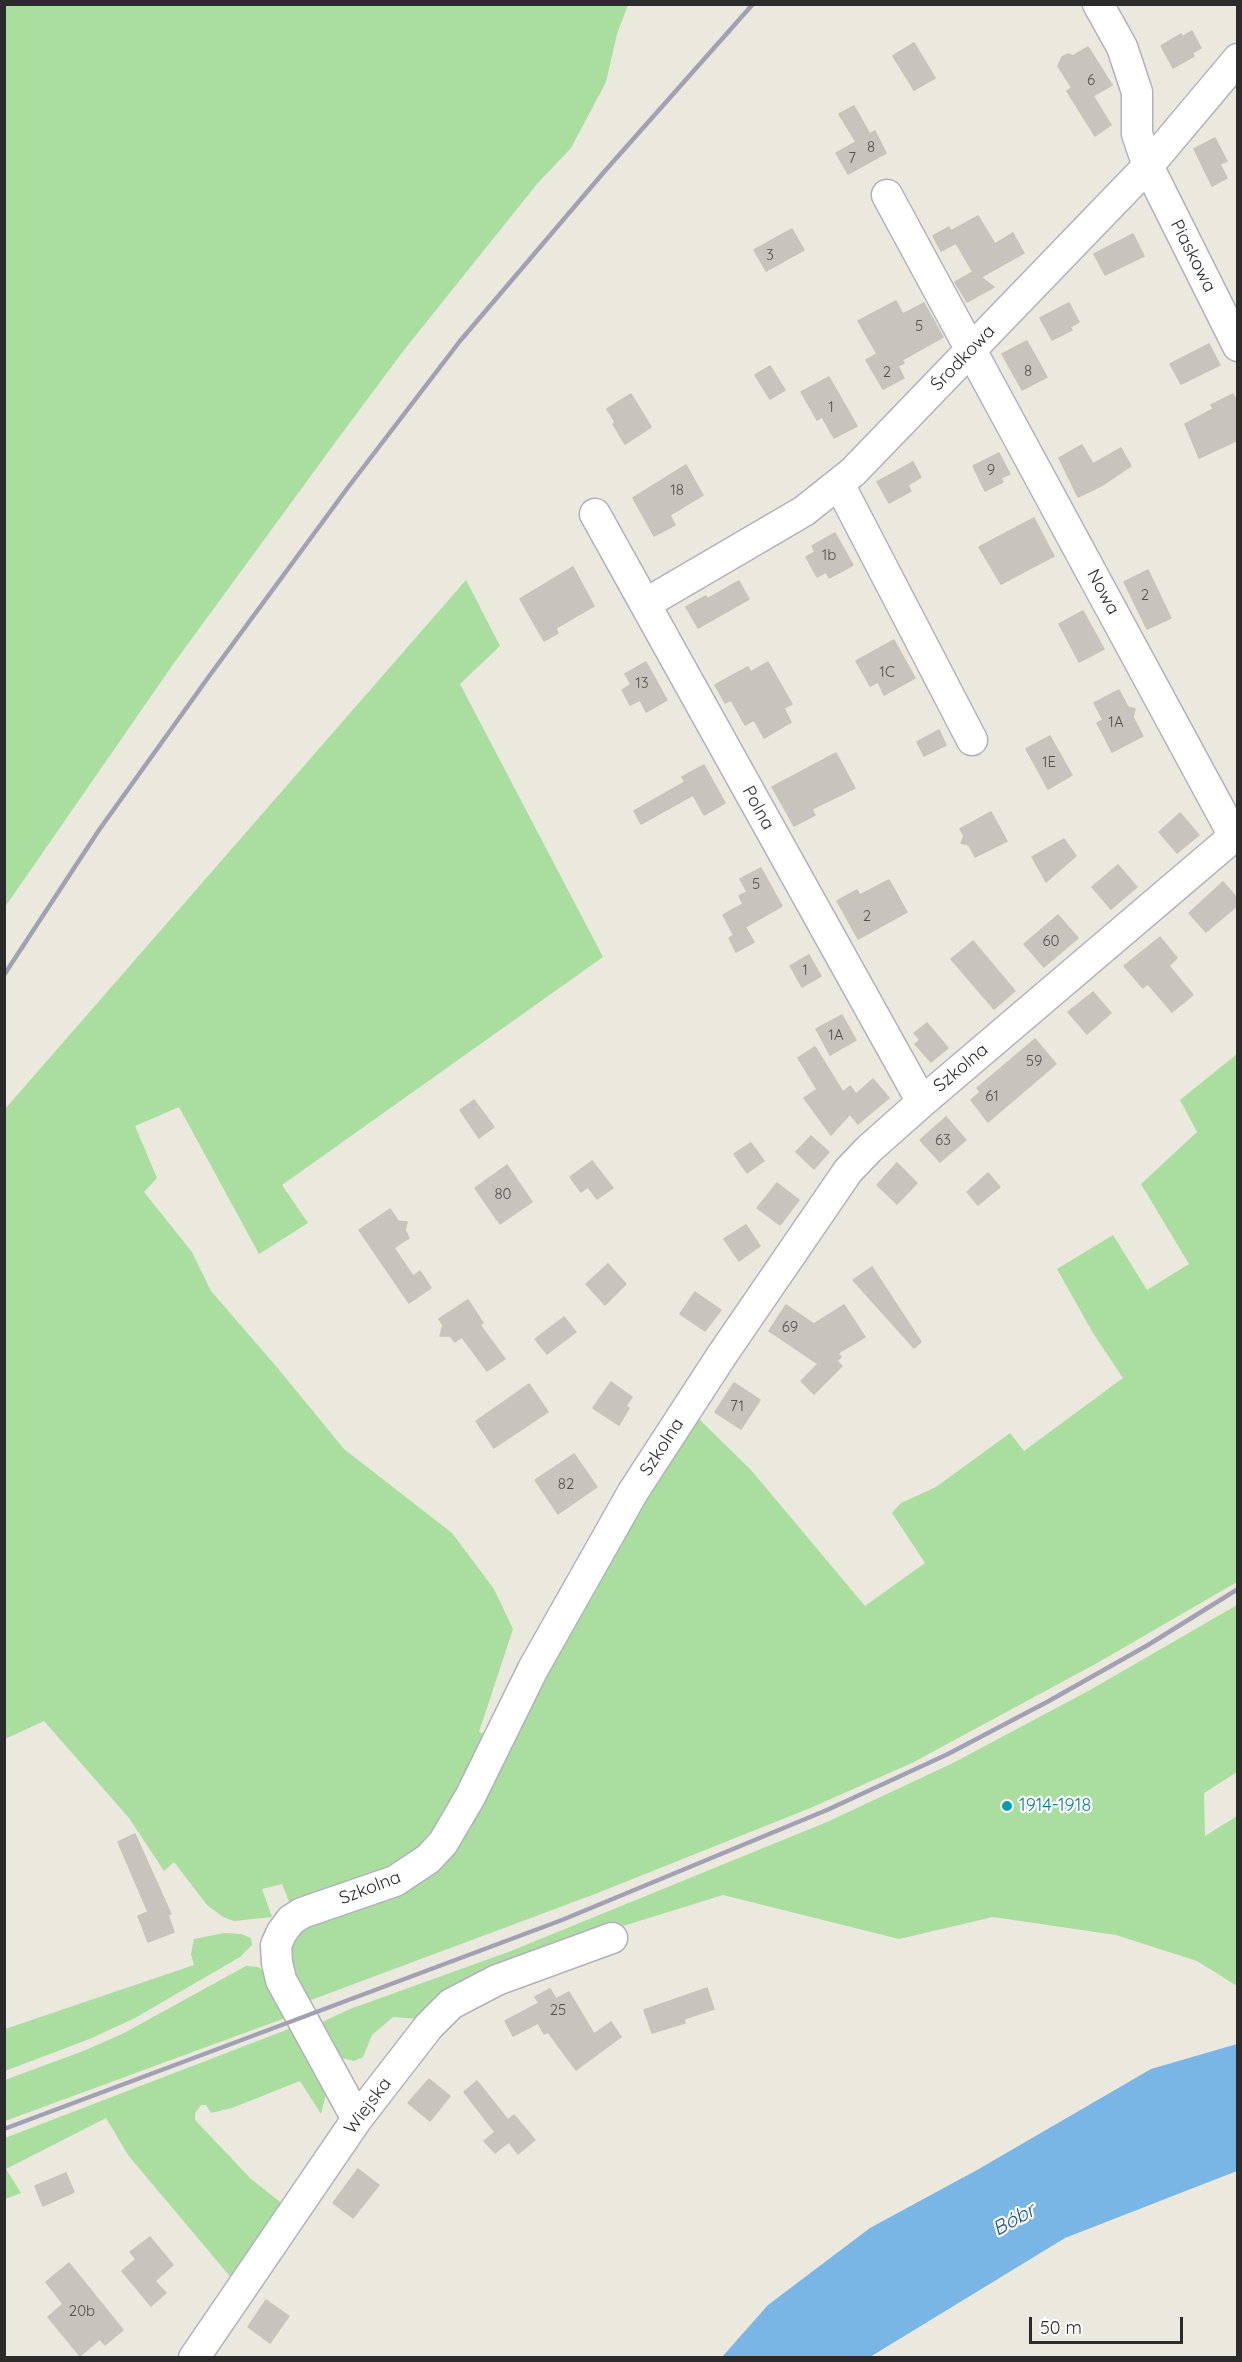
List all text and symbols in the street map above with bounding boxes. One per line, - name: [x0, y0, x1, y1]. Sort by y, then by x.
- house number: 6: [1087, 71, 1095, 89]
- house number: 8: [867, 138, 875, 156]
- house number: 7: [848, 149, 856, 167]
- street label: Piaskowa: [1166, 216, 1220, 296]
- house number: 3: [766, 246, 774, 264]
- house number: 5: [915, 317, 923, 335]
- street label: Środkowa: [926, 321, 1000, 395]
- house number: 8: [1024, 362, 1032, 380]
- house number: 2: [883, 363, 891, 381]
- house number: 1: [828, 398, 834, 416]
- house number: 9: [987, 461, 995, 479]
- house number: 18: [670, 481, 684, 499]
- house number: 1b: [822, 546, 836, 564]
- street label: Nowa: [1082, 566, 1124, 618]
- house number: 2: [1141, 586, 1149, 604]
- house number: 1C: [879, 663, 895, 681]
- house number: 13: [635, 674, 649, 692]
- house number: 1A: [1108, 713, 1124, 731]
- house number: 1E: [1042, 753, 1056, 771]
- street label: Polna: [737, 782, 779, 834]
- house number: 5: [752, 875, 760, 893]
- house number: 2: [863, 907, 871, 925]
- house number: 60: [1043, 932, 1059, 950]
- house number: 1: [802, 961, 808, 979]
- house number: 1A: [828, 1026, 844, 1044]
- street label: Szkolna: [929, 1039, 993, 1097]
- house number: 59: [1026, 1052, 1042, 1070]
- house number: 61: [985, 1087, 999, 1105]
- house number: 63: [935, 1131, 951, 1149]
- house number: 80: [494, 1185, 512, 1203]
- house number: 69: [782, 1318, 798, 1336]
- house number: 71: [730, 1397, 744, 1415]
- street label: Szkolna: [635, 1414, 689, 1480]
- house number: 82: [558, 1475, 574, 1493]
- place label: 1914-1918: [1019, 1795, 1091, 1817]
- marker: 1914-1918: [1000, 1799, 1014, 1813]
- street label: Szkolna: [336, 1866, 404, 1910]
- house number: 25: [550, 2001, 566, 2019]
- street label: Wiejska: [340, 2073, 396, 2139]
- water label: Bóbr: [989, 2199, 1039, 2241]
- house number: 20b: [69, 2302, 95, 2320]
- scale bar: [1032, 2305, 1186, 2343]
- text: 50 m: [1040, 2316, 1082, 2339]

